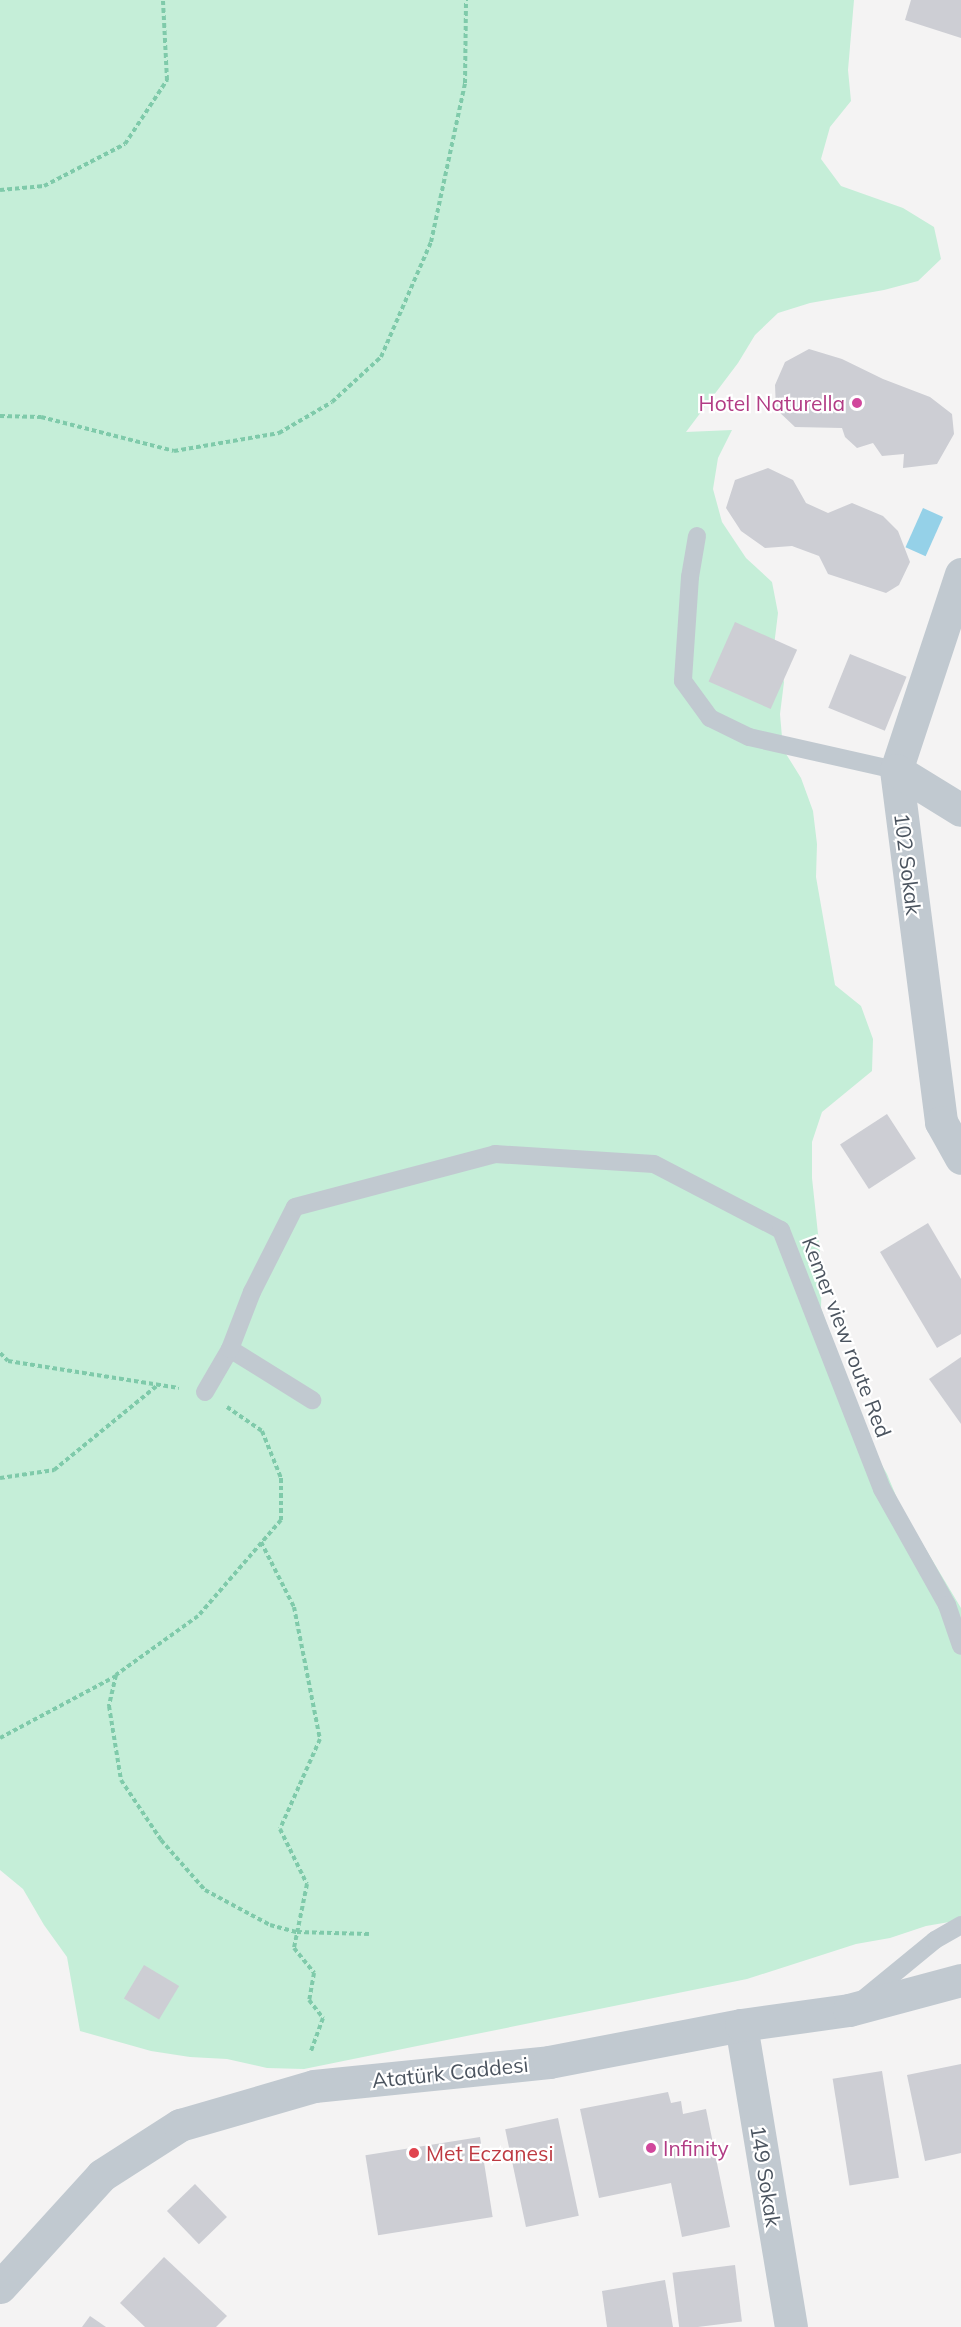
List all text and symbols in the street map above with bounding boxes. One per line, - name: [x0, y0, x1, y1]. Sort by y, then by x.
- place label: Hotel Naturella: [699, 390, 845, 416]
- marker: Hotel Naturella: [850, 396, 864, 410]
- street label: 102 Sokak: [889, 812, 927, 916]
- street label: Kemer view route Red: [797, 1233, 897, 1441]
- street label: Atatürk Caddesi: [371, 2051, 529, 2093]
- street label: 149 Sokak: [746, 2123, 786, 2229]
- place label: Infinity: [663, 2135, 729, 2161]
- place label: Met Eczanesi: [426, 2140, 553, 2166]
- marker: Infinity: [644, 2141, 658, 2155]
- marker: Met Eczanesi: [407, 2146, 421, 2160]

